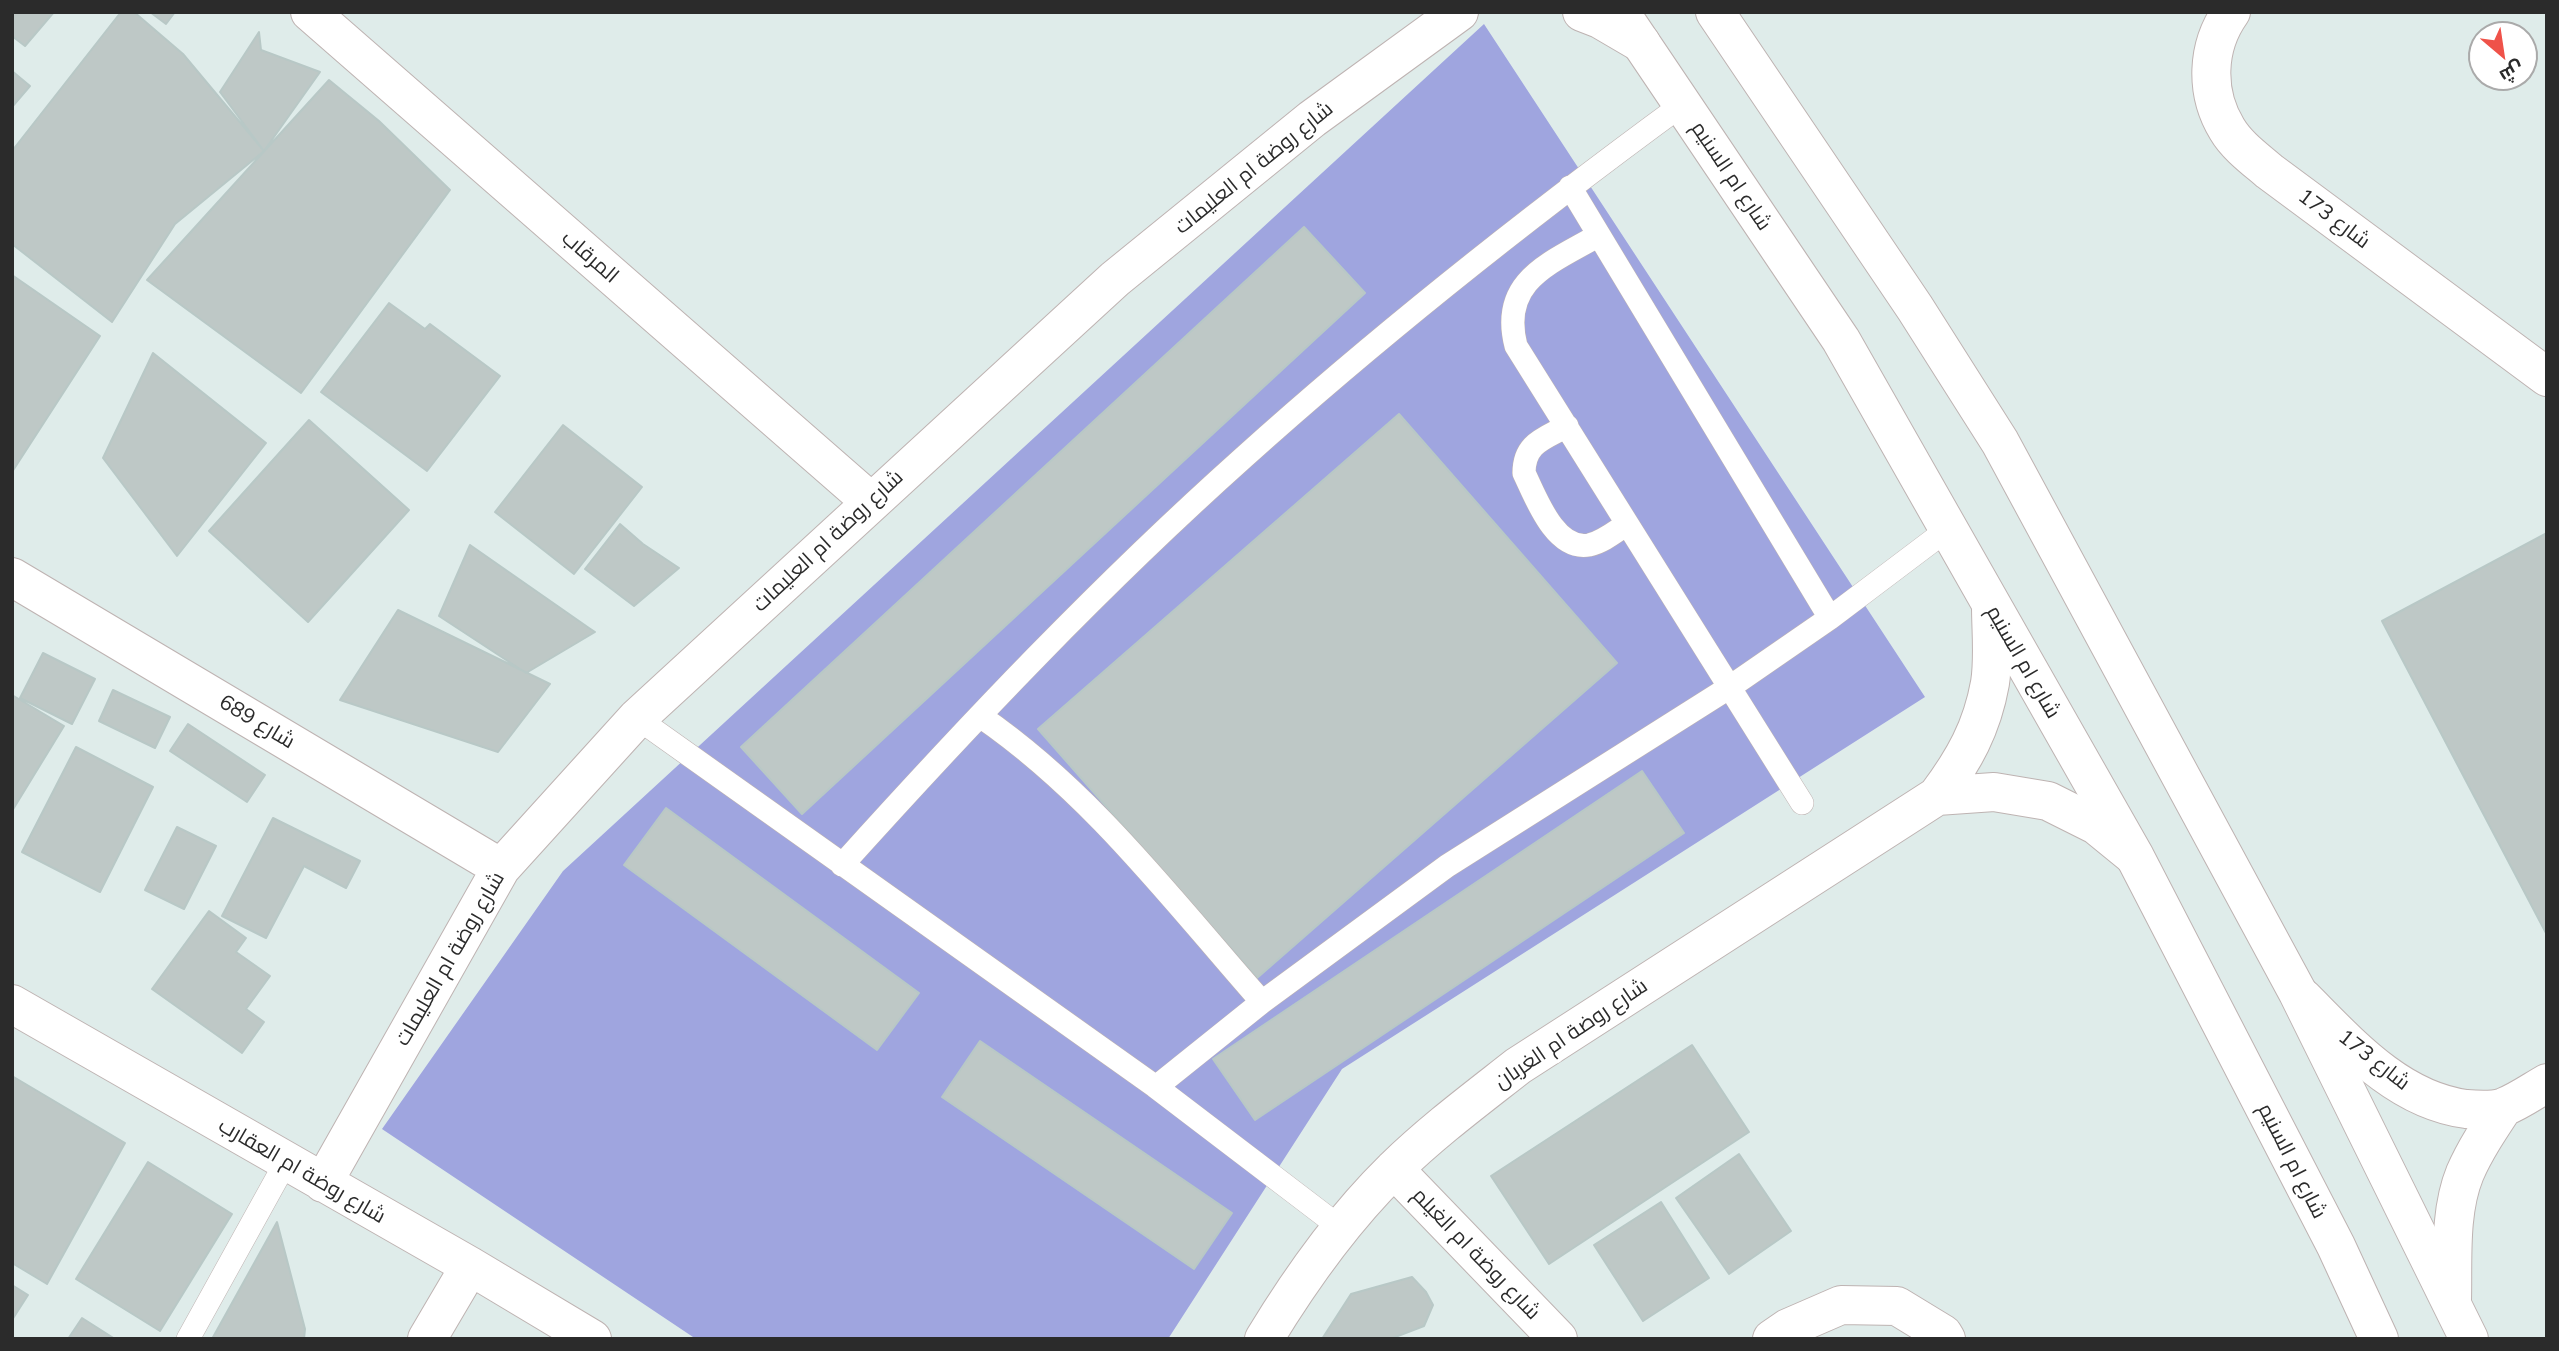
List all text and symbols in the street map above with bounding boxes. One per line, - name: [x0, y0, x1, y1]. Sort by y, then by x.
- north arrow: [2468, 21, 2538, 91]
- text: ش: [2496, 56, 2529, 89]
- street label: شارع روضة ام العليمات: [1170, 96, 1338, 240]
- street label: شارع ام السنيم: [1685, 117, 1777, 235]
- street label: شارع 173: [2293, 184, 2375, 254]
- street label: المرقاب: [556, 225, 624, 289]
- street label: شارع روضة ام العليمات: [748, 465, 908, 617]
- street label: شارع ام السنيم: [1981, 601, 2065, 723]
- street label: شارع 689: [215, 690, 299, 754]
- street label: شارع روضة ام العليمات: [390, 868, 510, 1050]
- street label: شارع روضة ام الغربان: [1490, 973, 1652, 1095]
- street label: شارع 173: [2333, 1024, 2415, 1096]
- street label: شارع ام السنيم: [2252, 1099, 2332, 1223]
- street label: شارع روضة ام العقارب: [214, 1113, 390, 1229]
- street label: شارع روضة ام الغيلم: [1407, 1183, 1545, 1325]

